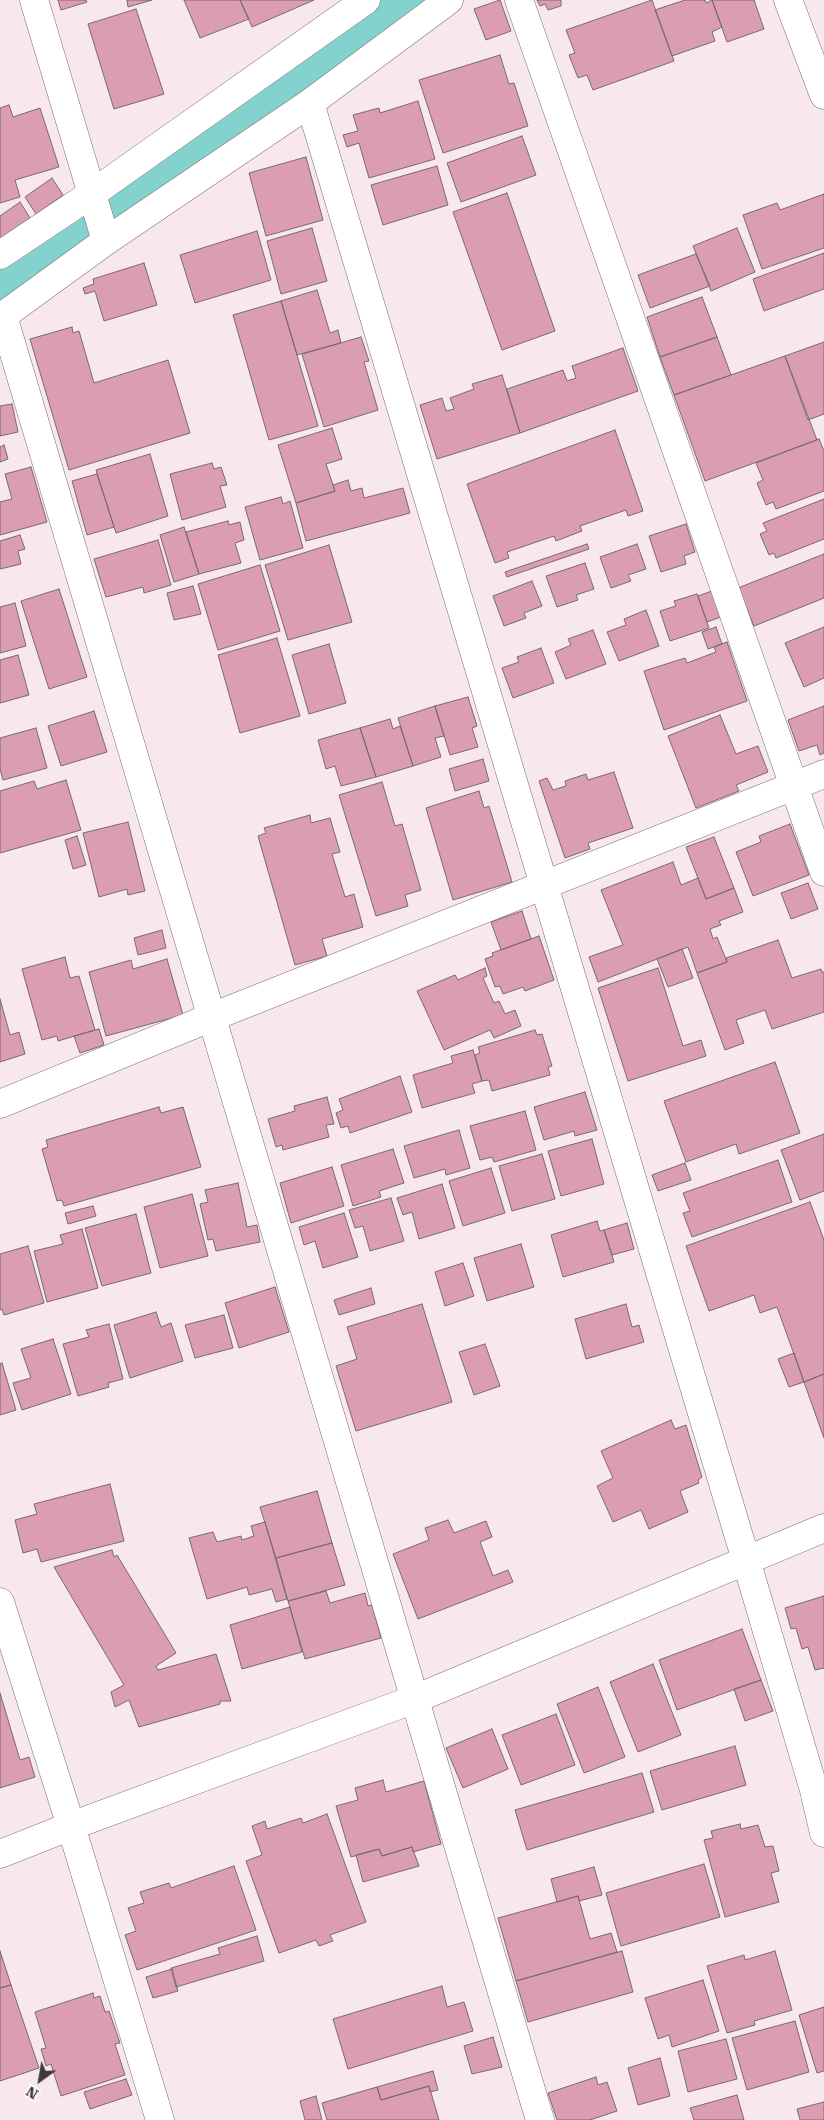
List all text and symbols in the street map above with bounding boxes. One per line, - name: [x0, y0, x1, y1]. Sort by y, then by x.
- north arrow: [15, 2055, 65, 2105]
- text: N: [23, 2083, 41, 2102]

